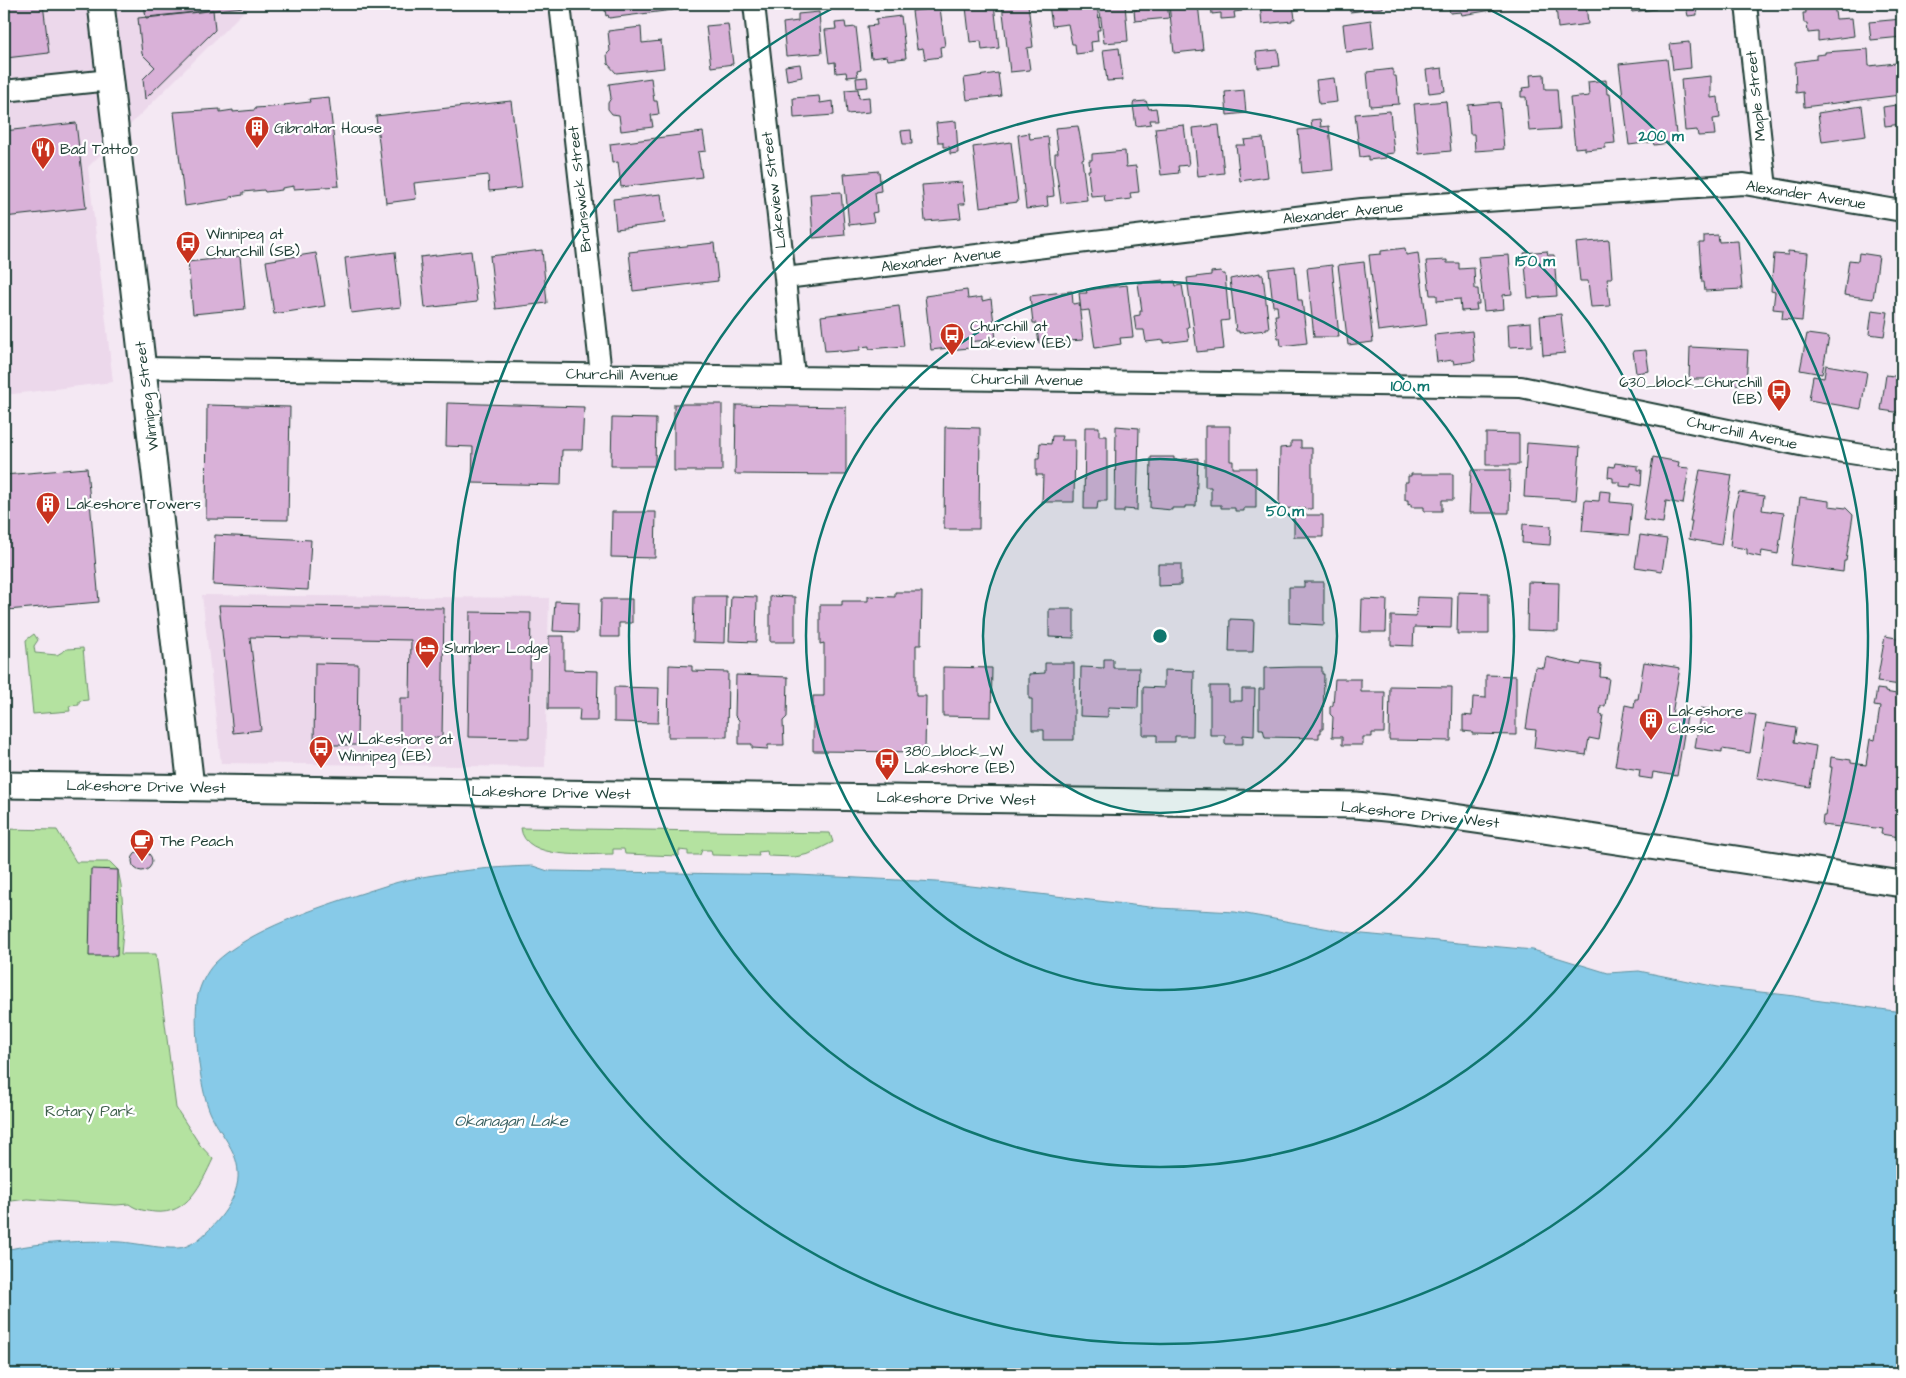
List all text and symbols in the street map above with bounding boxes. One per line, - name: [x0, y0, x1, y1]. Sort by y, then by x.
- street label: Maple Street: [1741, 50, 1771, 142]
- building icon: Gibraltar House: [244, 115, 270, 149]
- place label: Gibraltar House: [274, 118, 382, 139]
- street label: Brunswick Street: [563, 125, 597, 253]
- text: 200 m: [1637, 126, 1684, 147]
- street label: Lakeview Street: [756, 130, 792, 250]
- restaurant icon: Bad Tattoo: [30, 136, 56, 170]
- place label: Bad Tattoo: [60, 139, 139, 160]
- street label: Alexander Avenue: [1745, 175, 1867, 215]
- street label: Alexander Avenue: [1282, 196, 1404, 230]
- place label: Winnipeg at Churchill (SB): [206, 224, 300, 262]
- bus stop icon: Winnipeg at Churchill (SB): [175, 230, 201, 264]
- street label: Alexander Avenue: [880, 242, 1002, 278]
- text: 150 m: [1515, 251, 1555, 272]
- place label: Churchill at Lakeview (EB): [970, 316, 1071, 354]
- bus stop icon: Churchill at Lakeview (EB): [939, 322, 965, 356]
- street label: Winnipeg Street: [130, 340, 165, 452]
- street label: Churchill Avenue: [566, 364, 678, 386]
- street label: Churchill Avenue: [971, 369, 1083, 391]
- place label: 630_block_Churchill (EB): [1619, 372, 1762, 410]
- text: 100 m: [1391, 376, 1430, 397]
- bus stop icon: 630_block_Churchill (EB): [1766, 378, 1792, 412]
- street label: Churchill Avenue: [1685, 411, 1799, 455]
- building icon: Lakeshore Towers: [35, 491, 61, 525]
- place label: Lakeshore Towers: [66, 494, 201, 515]
- text: 50 m: [1266, 501, 1304, 522]
- centre of rings: [1151, 627, 1169, 645]
- hotel icon: Slumber Lodge: [414, 635, 440, 669]
- place label: Slumber Lodge: [444, 638, 548, 660]
- place label: Lakeshore Classic: [1668, 701, 1743, 739]
- building icon: Lakeshore Classic: [1638, 707, 1664, 741]
- place label: W Lakeshore at Winnipeg (EB): [338, 729, 453, 768]
- bus stop icon: W Lakeshore at Winnipeg (EB): [308, 735, 334, 769]
- place label: 380_block_W Lakeshore (EB): [904, 741, 1014, 779]
- bus stop icon: 380_block_W Lakeshore (EB): [874, 747, 900, 781]
- street label: Lakeshore Drive West: [66, 775, 226, 799]
- street label: Lakeshore Drive West: [471, 781, 631, 805]
- street label: Lakeshore Drive West: [876, 787, 1036, 811]
- street label: Lakeshore Drive West: [1340, 796, 1500, 834]
- cafe icon: The Peach: [129, 828, 155, 862]
- place label: The Peach: [160, 831, 234, 852]
- park label: Rotary Park: [45, 1101, 135, 1123]
- water label: Okanagan Lake: [454, 1110, 569, 1133]

